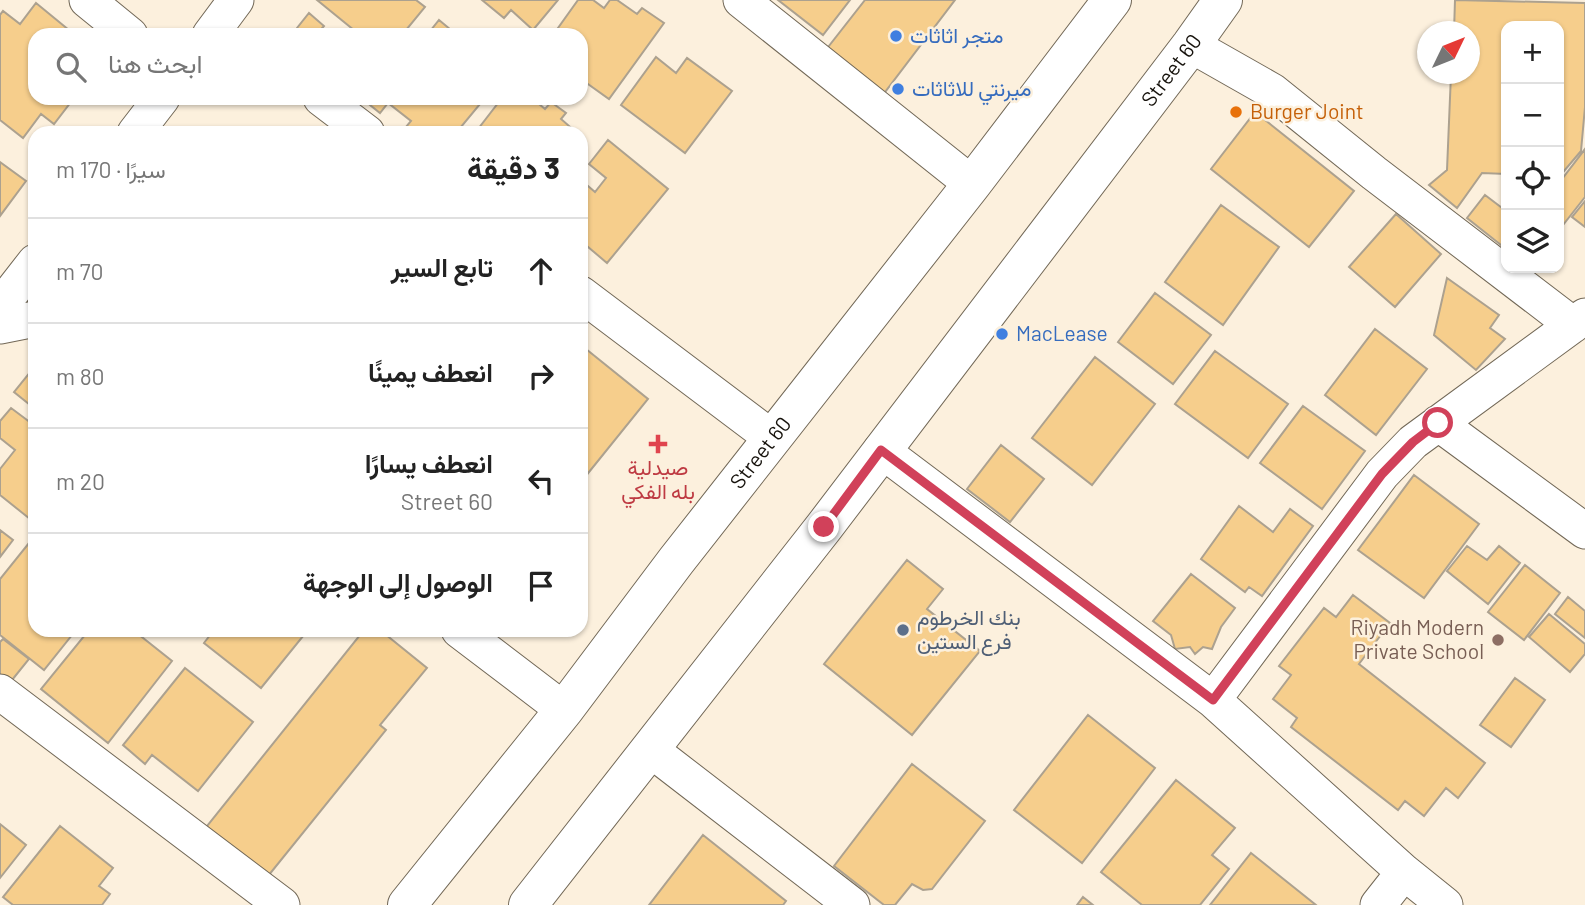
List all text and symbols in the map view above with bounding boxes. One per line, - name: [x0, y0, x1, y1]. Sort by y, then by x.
- north arrow: [1417, 21, 1480, 84]
- map controls: [1501, 21, 1564, 273]
- button: +: [1501, 21, 1564, 84]
- place label: متجر اثاثات: [910, 22, 1003, 49]
- search box: [28, 28, 588, 105]
- marker: متجر اثاثات: [888, 28, 904, 44]
- street label: Street 60: [1135, 29, 1206, 111]
- text: ابحث هنا: [108, 47, 202, 78]
- icon: search: [52, 48, 90, 86]
- place label: ميرنتي للاثاثات: [912, 75, 1032, 106]
- marker: ميرنتي للاثاثات: [890, 81, 906, 97]
- button: −: [1501, 84, 1564, 147]
- place label: Burger Joint: [1250, 98, 1364, 123]
- marker: Burger Joint: [1228, 104, 1244, 120]
- button: locate: [1501, 147, 1564, 210]
- text: 3 دقيقة: [467, 149, 560, 185]
- text: سيرًا · 170 m: [56, 155, 166, 183]
- button: layers: [1501, 210, 1564, 273]
- text: تابع السير: [391, 251, 493, 282]
- icon: ahead: [522, 252, 560, 290]
- text: 70 m: [56, 257, 104, 285]
- place label: MacLease: [1016, 320, 1108, 345]
- marker: MacLease: [994, 326, 1010, 342]
- text: انعطف يمينًا: [368, 356, 493, 387]
- icon: right: [522, 357, 560, 395]
- text: 80 m: [56, 362, 105, 390]
- route start: [1422, 407, 1453, 438]
- street label: Street 60: [724, 411, 795, 493]
- marker: صيدلية بله الفكي: [650, 436, 666, 452]
- text: انعطف يسارًا: [365, 447, 493, 478]
- place label: صيدلية بله الفكي: [621, 454, 695, 509]
- icon: left: [522, 462, 560, 500]
- text: 20 m: [56, 467, 105, 495]
- text: Street 60: [401, 487, 493, 515]
- route end: [808, 511, 839, 542]
- text: الوصول إلى الوجهة: [303, 566, 493, 597]
- icon: arrive: [522, 567, 560, 605]
- place label: بنك الخرطوم فرع الستين: [917, 604, 1021, 656]
- place label: Riyadh Modern Private School: [1351, 614, 1484, 663]
- marker: بنك الخرطوم فرع الستين: [895, 622, 911, 638]
- marker: Riyadh Modern Private School: [1490, 632, 1506, 648]

